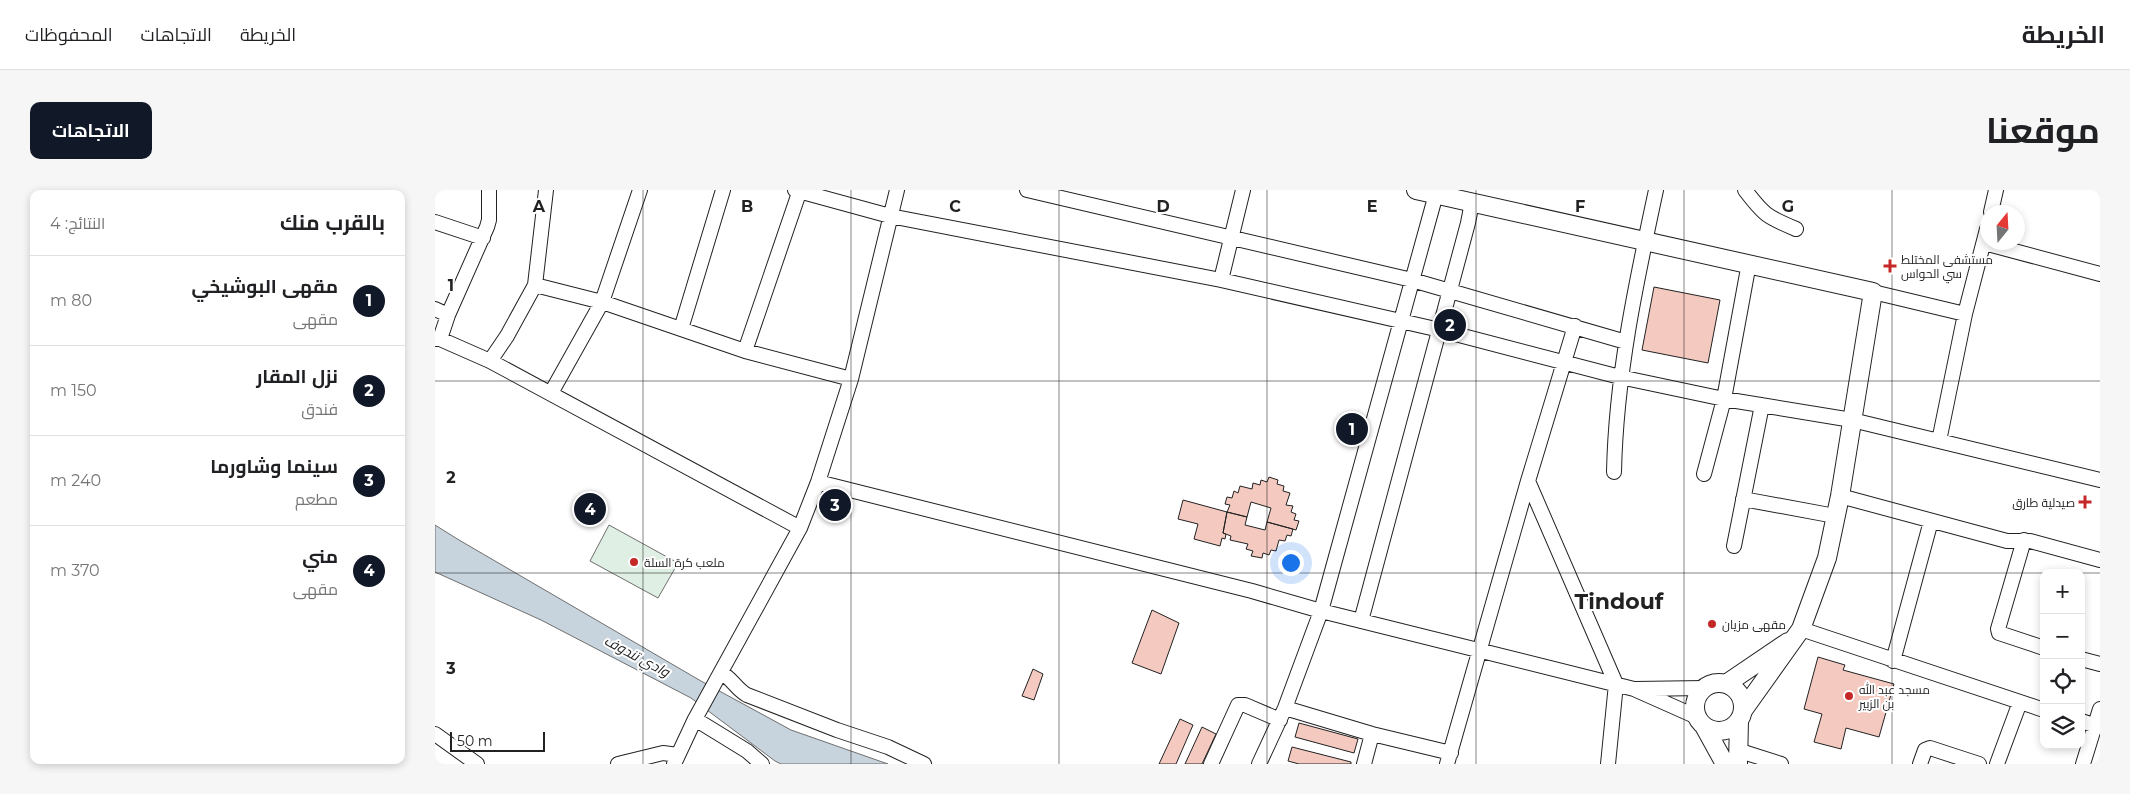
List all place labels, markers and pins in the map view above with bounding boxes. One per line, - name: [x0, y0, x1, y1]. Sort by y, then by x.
- place label: مستشفى المختلط سي الحواس: [1901, 252, 1993, 284]
- marker: مستشفى المختلط سي الحواس: [1883, 259, 1897, 273]
- pin: 2: [1434, 306, 1466, 344]
- pin: 1: [1336, 410, 1368, 448]
- pin: 3: [819, 486, 851, 524]
- pin: 4: [574, 490, 606, 528]
- place label: صيدلية طارق: [2012, 495, 2075, 510]
- marker: صيدلية طارق: [2079, 496, 2091, 508]
- place label: ملعب كرة السلة: [644, 555, 725, 570]
- marker: ملعب كرة السلة: [628, 556, 640, 568]
- place label: مقهى مزيان: [1722, 617, 1786, 632]
- marker: مقهى مزيان: [1706, 618, 1718, 630]
- place label: مسجد عبد الله بن الزبير: [1858, 682, 1930, 711]
- marker: مسجد عبد الله بن الزبير: [1843, 690, 1855, 702]

